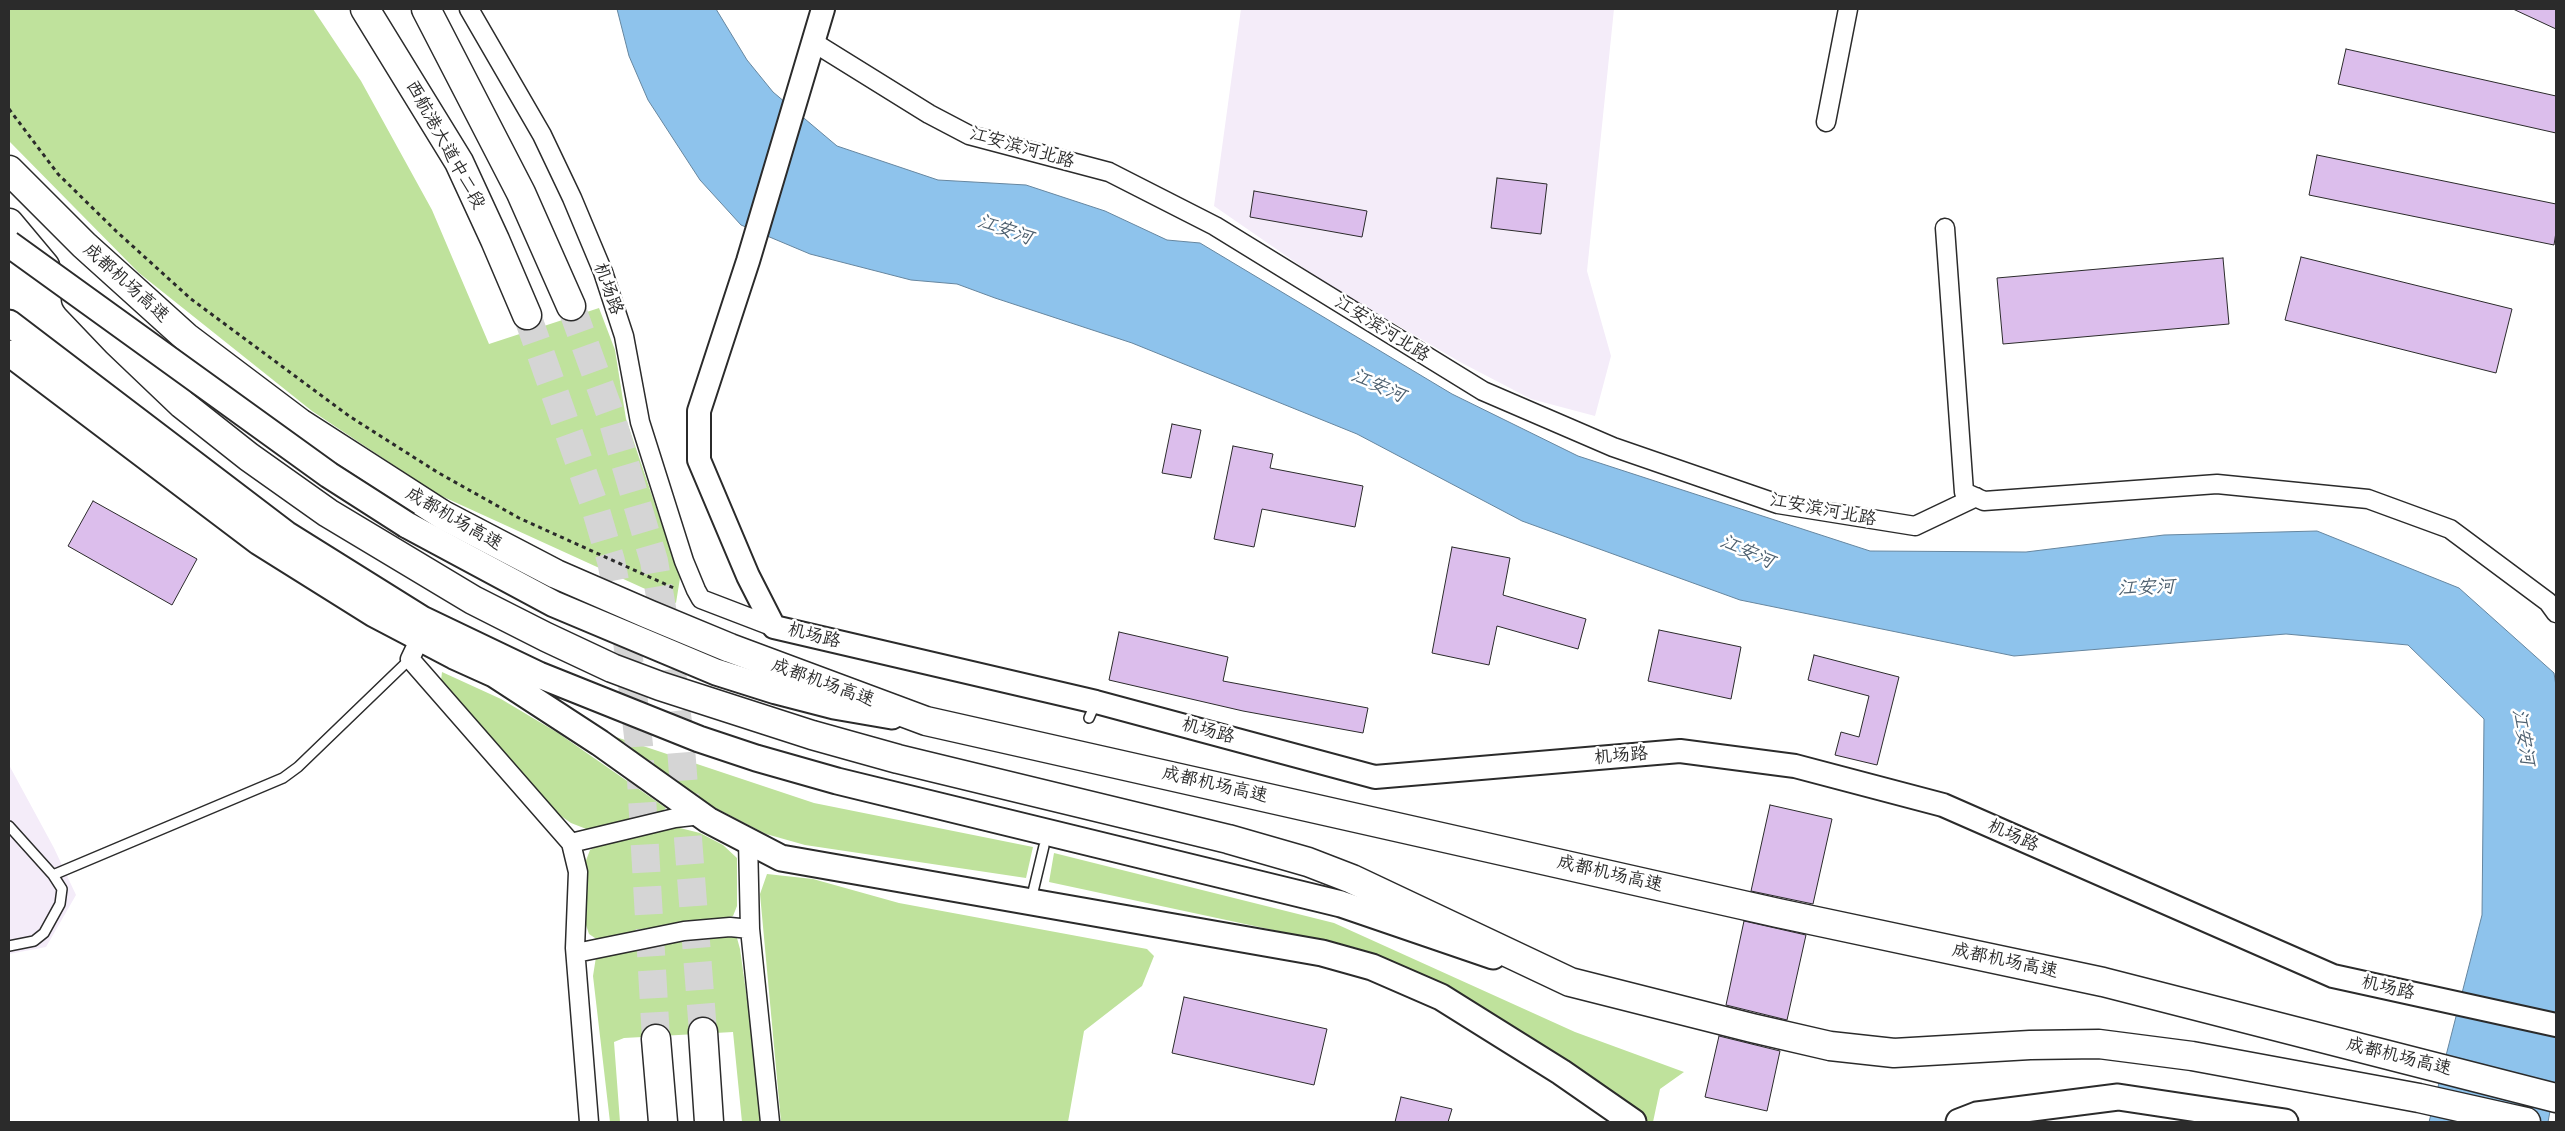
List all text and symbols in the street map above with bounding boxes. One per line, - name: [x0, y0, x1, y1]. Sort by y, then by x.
- street label: 西航港大道中二段: [401, 77, 489, 213]
- street label: 江安滨河北路: [967, 123, 1077, 173]
- water label: 江安河: [974, 210, 1036, 250]
- street label: 成都机场高速: [79, 239, 173, 327]
- street label: 机场路: [589, 260, 627, 318]
- street label: 江安滨河北路: [1330, 291, 1434, 367]
- water label: 江安河: [1347, 364, 1409, 408]
- street label: 成都机场高速: [402, 483, 506, 555]
- street label: 江安滨河北路: [1768, 489, 1878, 531]
- water label: 江安河: [1716, 530, 1778, 574]
- water label: 江安河: [2117, 576, 2175, 600]
- street label: 机场路: [785, 619, 843, 653]
- street label: 成都机场高速: [769, 654, 877, 712]
- water label: 江安河: [2507, 707, 2539, 767]
- street label: 机场路: [1179, 714, 1237, 748]
- street label: 机场路: [1593, 743, 1649, 769]
- street label: 成都机场高速: [1160, 762, 1270, 808]
- street label: 机场路: [1984, 815, 2042, 857]
- street label: 成都机场高速: [1555, 851, 1665, 897]
- street label: 成都机场高速: [1950, 939, 2060, 983]
- street label: 机场路: [2359, 971, 2417, 1005]
- street label: 成都机场高速: [2344, 1033, 2454, 1081]

